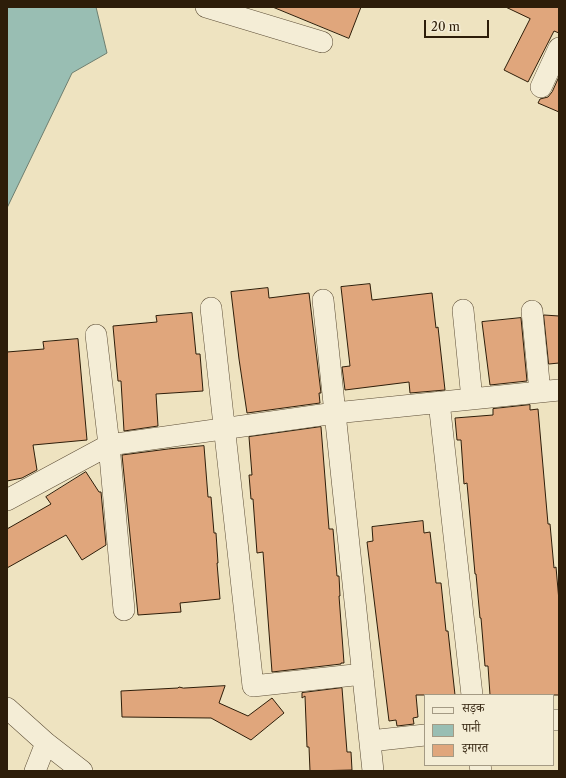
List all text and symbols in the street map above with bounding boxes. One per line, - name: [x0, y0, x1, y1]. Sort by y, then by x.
- scale bar: [426, 12, 491, 38]
- text: 20 m: [431, 19, 460, 34]
- legend: [424, 694, 554, 766]
- text: सड़क: [462, 700, 485, 715]
- text: पानी: [462, 720, 480, 735]
- text: इमारत: [462, 740, 488, 755]

